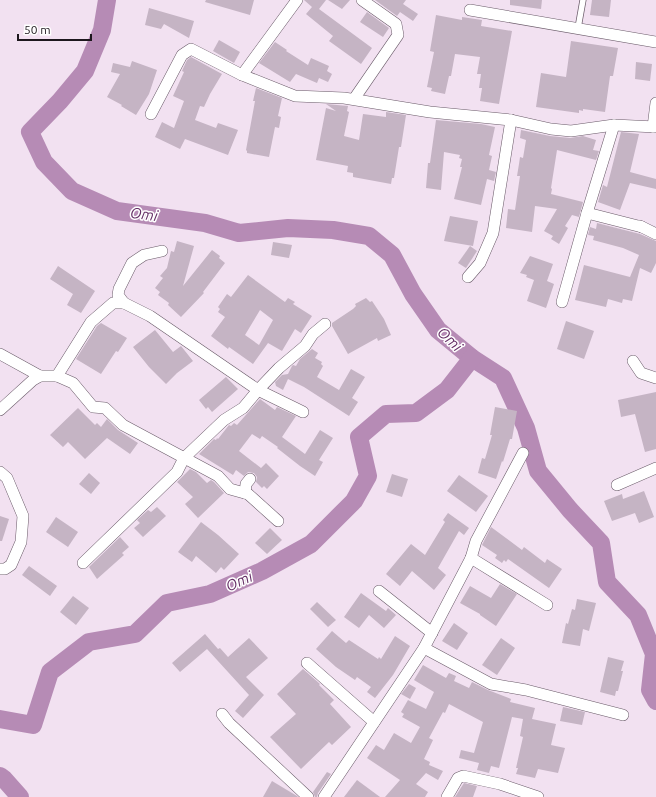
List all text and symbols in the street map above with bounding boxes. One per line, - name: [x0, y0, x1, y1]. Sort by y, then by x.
- scale bar: [18, 16, 91, 42]
- text: 50 m: [24, 23, 51, 36]
- water label: Omi: [129, 204, 160, 225]
- water label: Omi: [434, 323, 467, 355]
- water label: Omi: [223, 567, 256, 594]

